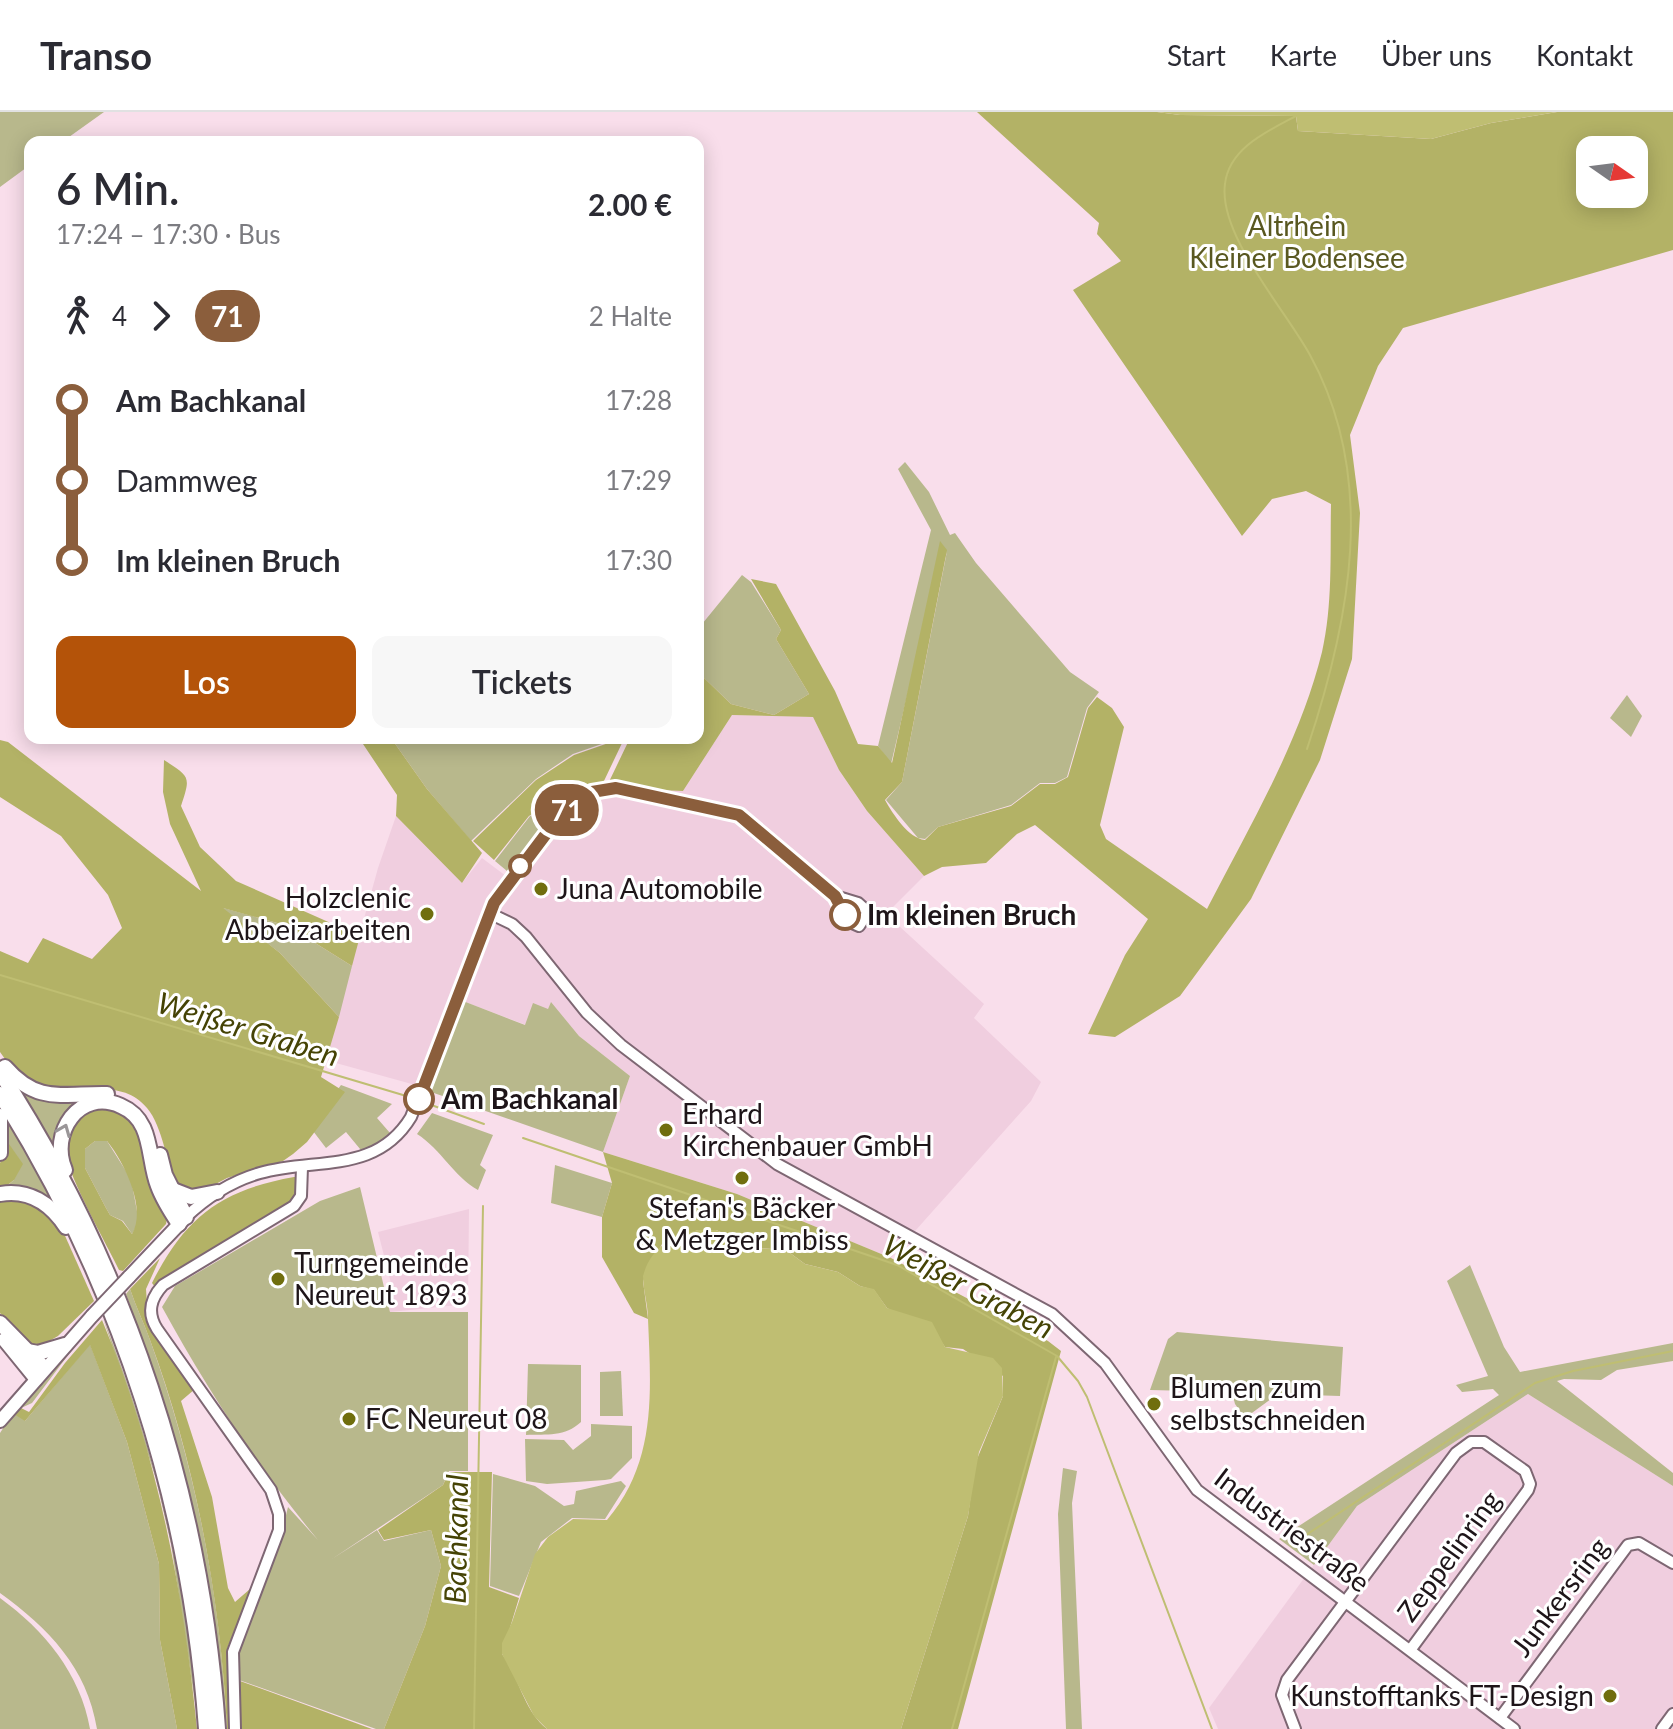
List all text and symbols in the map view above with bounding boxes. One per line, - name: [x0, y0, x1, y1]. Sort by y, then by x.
- text: Transo: [40, 32, 152, 78]
- text: Start: [1167, 38, 1226, 72]
- text: Karte: [1270, 38, 1337, 72]
- text: Über uns: [1381, 38, 1492, 72]
- text: Kontakt: [1536, 38, 1633, 72]
- north arrow: [1576, 136, 1648, 208]
- map controls: [1576, 136, 1648, 208]
- text: 6 Min.: [56, 162, 179, 214]
- text: 2.00 €: [588, 186, 672, 222]
- park label: Altrhein Kleiner Bodensee: [1189, 208, 1405, 274]
- text: 17:24 – 17:30 · Bus: [56, 218, 280, 250]
- icon: walk: [56, 294, 100, 338]
- icon: forward: [139, 294, 183, 338]
- text: 71: [211, 299, 244, 333]
- text: 4: [112, 300, 127, 332]
- text: 2 Halte: [589, 300, 672, 332]
- text: Am Bachkanal: [116, 382, 306, 418]
- text: 17:28: [605, 384, 672, 416]
- text: Dammweg: [116, 462, 257, 498]
- text: 17:29: [605, 464, 672, 496]
- text: Im kleinen Bruch: [116, 542, 340, 578]
- text: 17:30: [605, 544, 672, 576]
- button: Los: [56, 636, 356, 728]
- button: Tickets: [372, 636, 672, 728]
- line badge: 71: [531, 784, 603, 836]
- text: 71: [551, 793, 583, 827]
- unlabelled marker: [509, 855, 531, 877]
- place label: Juna Automobile: [557, 871, 763, 905]
- place label: Holzclenic Abbeizarbeiten: [225, 880, 411, 946]
- marker: Juna Automobile: [532, 880, 550, 898]
- place label: Im kleinen Bruch: [867, 897, 1076, 931]
- marker: Im kleinen Bruch: [830, 900, 860, 930]
- marker: Holzclenic Abbeizarbeiten: [418, 905, 436, 923]
- water label: Weißer Graben: [154, 983, 344, 1073]
- place label: Am Bachkanal: [440, 1081, 619, 1115]
- marker: Am Bachkanal: [404, 1084, 434, 1114]
- place label: Erhard Kirchenbauer GmbH: [682, 1096, 933, 1162]
- marker: Erhard Kirchenbauer GmbH: [657, 1121, 675, 1139]
- one-way arrow: [55, 1124, 71, 1139]
- marker: Stefan's Bäcker & Metzger Imbiss: [733, 1169, 751, 1187]
- place label: Stefan's Bäcker & Metzger Imbiss: [635, 1190, 849, 1256]
- water label: Weißer Graben: [878, 1225, 1060, 1345]
- place label: Turngemeinde Neureut 1893: [294, 1245, 469, 1311]
- marker: Turngemeinde Neureut 1893: [269, 1270, 287, 1288]
- place label: Blumen zum selbstschneiden: [1170, 1370, 1366, 1436]
- marker: Blumen zum selbstschneiden: [1145, 1395, 1163, 1413]
- place label: FC Neureut 08: [365, 1401, 548, 1435]
- marker: FC Neureut 08: [340, 1410, 358, 1428]
- street label: Industriestraße: [1208, 1460, 1377, 1599]
- water label: Bachkanal: [436, 1474, 474, 1604]
- street label: Zeppelinring: [1389, 1483, 1507, 1627]
- street label: Junkersring: [1503, 1530, 1615, 1663]
- place label: Kunstofftanks FT-Design: [1290, 1678, 1594, 1712]
- marker: Kunstofftanks FT-Design: [1601, 1687, 1619, 1705]

